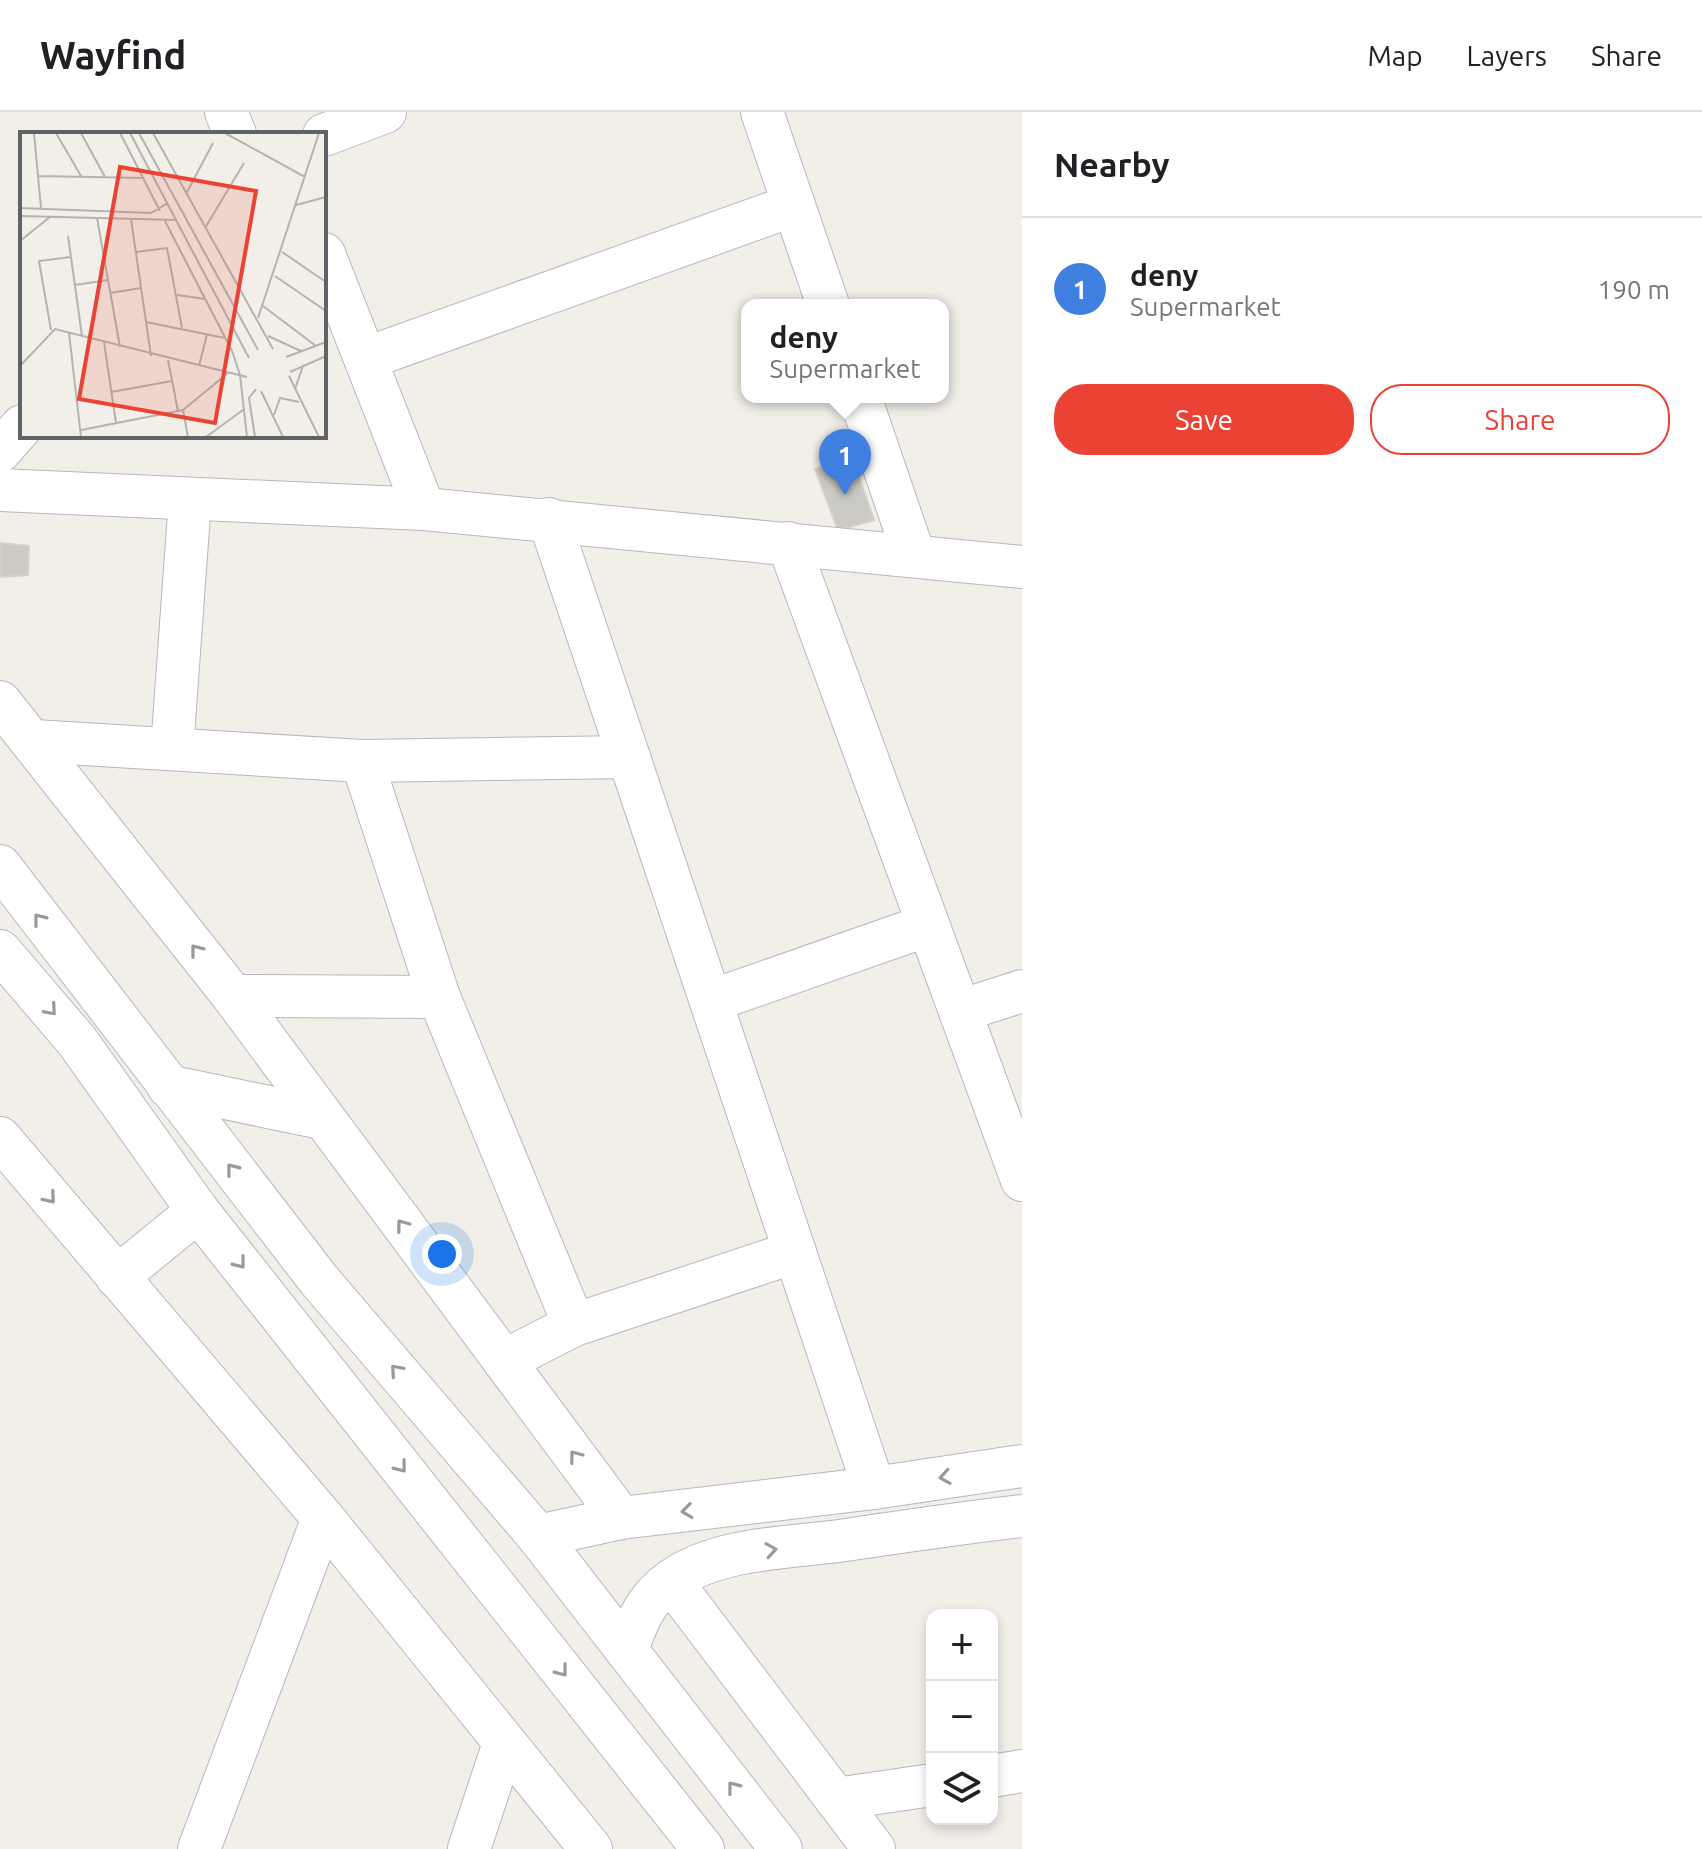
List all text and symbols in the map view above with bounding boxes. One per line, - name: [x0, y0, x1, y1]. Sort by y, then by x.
- text: Wayfind: [40, 34, 186, 76]
- text: Map: [1367, 40, 1423, 71]
- text: Layers: [1467, 40, 1547, 71]
- text: Share: [1591, 40, 1662, 71]
- inset map: [20, 132, 326, 438]
- text: Nearby: [1054, 145, 1169, 183]
- text: deny: [1130, 258, 1198, 292]
- text: 1: [1073, 275, 1087, 304]
- text: 190 m: [1598, 275, 1670, 304]
- text: Supermarket: [1130, 292, 1281, 321]
- popup: [741, 299, 949, 403]
- text: deny: [770, 320, 838, 354]
- text: Supermarket: [770, 354, 920, 383]
- button: Save: [1054, 384, 1354, 455]
- button: Share: [1370, 384, 1670, 455]
- pin: 1: [819, 429, 871, 495]
- one-way arrow: [34, 913, 48, 928]
- one-way arrow: [192, 944, 206, 959]
- one-way arrow: [41, 1000, 56, 1015]
- one-way arrow: [228, 1163, 242, 1178]
- one-way arrow: [40, 1188, 55, 1203]
- one-way arrow: [397, 1220, 411, 1234]
- your location: [422, 1234, 462, 1274]
- one-way arrow: [230, 1254, 244, 1269]
- one-way arrow: [391, 1365, 406, 1380]
- one-way arrow: [570, 1450, 584, 1465]
- one-way arrow: [391, 1458, 406, 1472]
- one-way arrow: [938, 1468, 952, 1485]
- one-way arrow: [680, 1502, 693, 1519]
- one-way arrow: [764, 1542, 778, 1559]
- map controls: [926, 1609, 998, 1825]
- button: +: [926, 1609, 998, 1681]
- one-way arrow: [553, 1662, 567, 1677]
- button: −: [926, 1681, 998, 1753]
- button: layers: [926, 1753, 998, 1825]
- one-way arrow: [728, 1781, 742, 1796]

